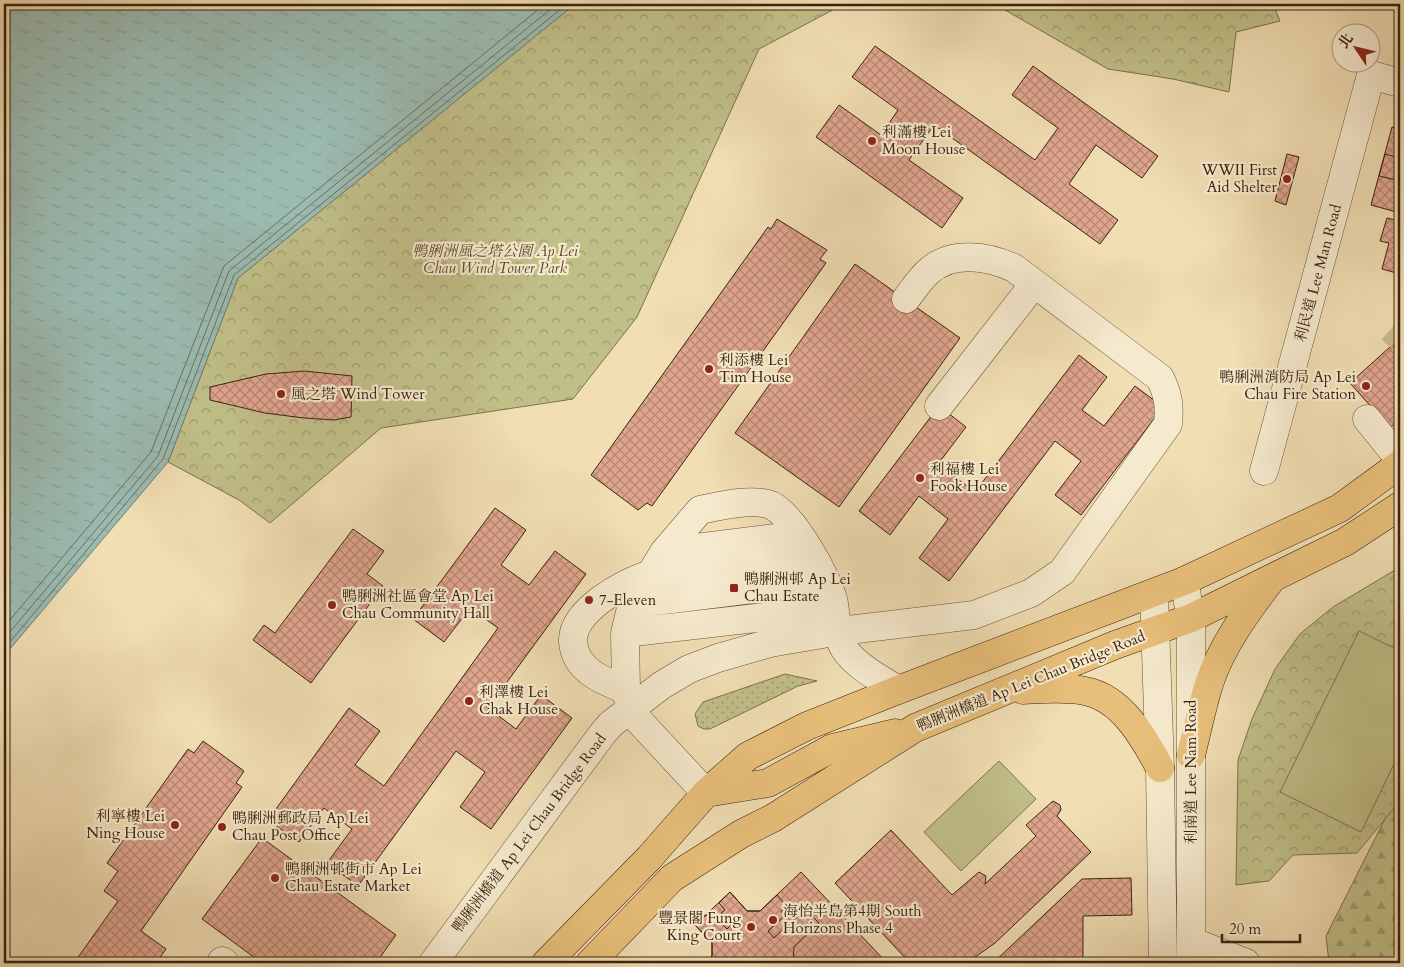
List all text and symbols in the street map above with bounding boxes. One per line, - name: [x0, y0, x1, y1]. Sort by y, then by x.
- north arrow: [1332, 22, 1382, 72]
- text: 北: [1334, 30, 1358, 52]
- place label: 利滿樓 Lei Moon House: [882, 122, 966, 159]
- marker: 利滿樓 Lei Moon House: [866, 135, 878, 147]
- place label: WWII First Aid Shelter: [1201, 160, 1278, 197]
- marker: WWII First Aid Shelter: [1281, 173, 1293, 185]
- street label: 利民道 Lee Man Road: [1290, 202, 1346, 344]
- park label: 鴨脷洲風之塔公園 Ap Lei Chau Wind Tower Park: [412, 241, 579, 278]
- place label: 利添樓 Lei Tim House: [719, 350, 792, 387]
- marker: 利添樓 Lei Tim House: [703, 363, 715, 375]
- place label: 鴨脷洲消防局 Ap Lei Chau Fire Station: [1219, 367, 1356, 404]
- marker: 鴨脷洲消防局 Ap Lei Chau Fire Station: [1360, 380, 1372, 392]
- place label: 風之塔 Wind Tower: [291, 384, 425, 404]
- marker: 風之塔 Wind Tower: [275, 388, 287, 400]
- place label: 利福樓 Lei Fook House: [930, 459, 1008, 496]
- marker: 利福樓 Lei Fook House: [914, 472, 926, 484]
- place label: 鴨脷洲邨 Ap Lei Chau Estate: [744, 569, 851, 606]
- marker: 鴨脷洲邨 Ap Lei Chau Estate: [728, 582, 740, 594]
- place label: 鴨脷洲社區會堂 Ap Lei Chau Community Hall: [342, 586, 494, 623]
- place label: 7-Eleven: [599, 590, 657, 610]
- marker: 7-Eleven: [583, 594, 595, 606]
- marker: 鴨脷洲社區會堂 Ap Lei Chau Community Hall: [326, 599, 338, 611]
- street label: 鴨脷洲橋道 Ap Lei Chau Bridge Road: [914, 626, 1148, 736]
- place label: 利澤樓 Lei Chak House: [479, 682, 558, 719]
- marker: 利澤樓 Lei Chak House: [463, 695, 475, 707]
- street label: 利南道 Lee Nam Road: [1181, 700, 1201, 844]
- street label: 鴨脷洲橋道 Ap Lei Chau Bridge Road: [447, 729, 611, 937]
- place label: 利寧樓 Lei Ning House: [86, 806, 165, 843]
- place label: 鴨脷洲郵政局 Ap Lei Chau Post Office: [232, 808, 369, 845]
- marker: 利寧樓 Lei Ning House: [169, 819, 181, 831]
- marker: 鴨脷洲郵政局 Ap Lei Chau Post Office: [216, 821, 228, 833]
- place label: 鴨脷洲邨街市 Ap Lei Chau Estate Market: [285, 859, 422, 896]
- marker: 鴨脷洲邨街市 Ap Lei Chau Estate Market: [269, 872, 281, 884]
- place label: 海怡半島第4期 South Horizons Phase 4: [783, 901, 922, 938]
- place label: 豐景閣 Fung King Court: [658, 908, 742, 945]
- scale bar: [1222, 912, 1299, 944]
- marker: 海怡半島第4期 South Horizons Phase 4: [767, 914, 779, 926]
- text: 20 m: [1229, 919, 1261, 939]
- marker: 豐景閣 Fung King Court: [745, 921, 757, 933]

